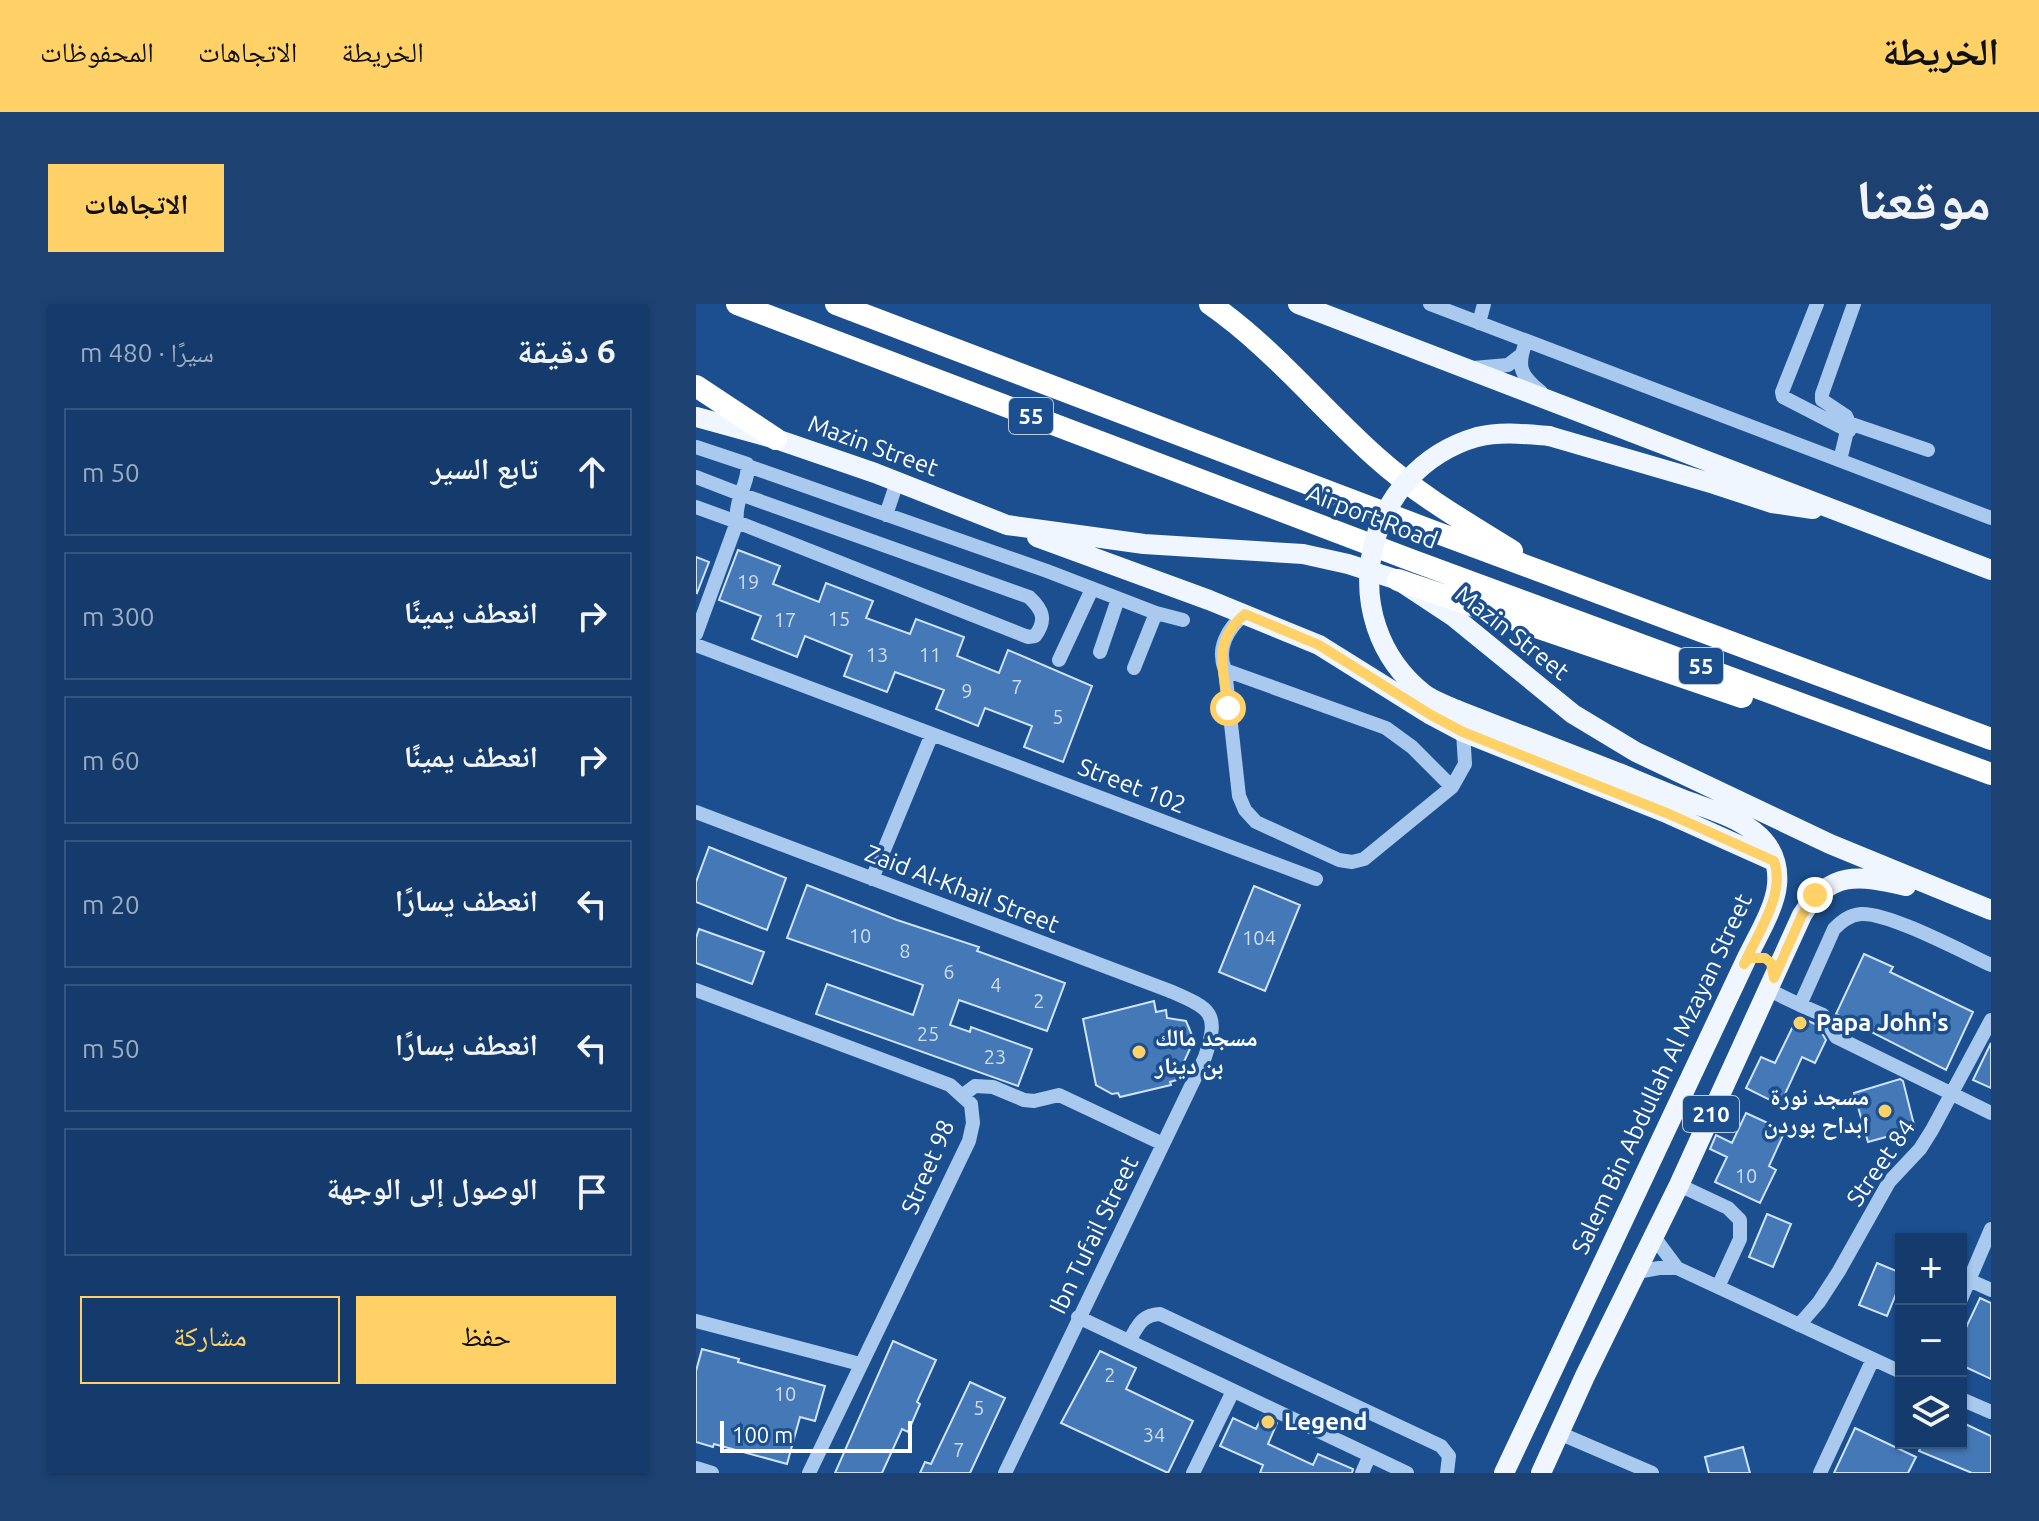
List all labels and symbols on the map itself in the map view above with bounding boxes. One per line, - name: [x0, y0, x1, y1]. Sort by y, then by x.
- road number: 55: [1009, 398, 1053, 434]
- street label: Mazin Street: [805, 410, 942, 482]
- street label: Airport Road: [1303, 479, 1441, 554]
- house number: 19: [737, 570, 759, 593]
- street label: Mazin Street: [1450, 580, 1575, 686]
- house number: 15: [828, 607, 850, 630]
- house number: 17: [774, 608, 796, 631]
- house number: 13: [866, 643, 888, 666]
- house number: 11: [919, 643, 941, 666]
- road number: 55: [1679, 648, 1723, 684]
- house number: 7: [1011, 675, 1023, 698]
- house number: 9: [961, 679, 973, 702]
- route start: [1210, 690, 1246, 726]
- house number: 5: [1052, 705, 1064, 728]
- street label: Street 102: [1075, 753, 1190, 818]
- street label: Zaid Al-Khail Street: [861, 839, 1063, 938]
- route end: [1797, 877, 1833, 913]
- street label: Salem Bin Abdullah Al Mzayan Street: [1566, 889, 1757, 1258]
- house number: 10: [849, 924, 871, 947]
- house number: 104: [1242, 926, 1276, 949]
- house number: 8: [899, 939, 911, 962]
- house number: 6: [943, 960, 955, 983]
- house number: 4: [990, 973, 1002, 996]
- house number: 2: [1033, 989, 1045, 1012]
- place label: Papa John's: [1816, 1009, 1949, 1036]
- marker: Papa John's: [1791, 1014, 1809, 1032]
- house number: 25: [917, 1022, 939, 1045]
- place label: مسجد مالك بن دينار: [1154, 1024, 1258, 1080]
- marker: مسجد مالك بن دينار: [1130, 1043, 1148, 1061]
- house number: 23: [984, 1045, 1006, 1068]
- place label: مسجد نورة ابداح بوردن: [1763, 1083, 1869, 1140]
- road number: 210: [1683, 1096, 1739, 1132]
- marker: مسجد نورة ابداح بوردن: [1876, 1102, 1894, 1120]
- street label: Street 84: [1841, 1114, 1920, 1211]
- street label: Street 98: [896, 1116, 959, 1218]
- street label: Ibn Tufail Street: [1044, 1151, 1144, 1318]
- house number: 10: [1735, 1164, 1757, 1187]
- house number: 2: [1104, 1363, 1116, 1386]
- house number: 10: [774, 1382, 796, 1405]
- house number: 5: [973, 1396, 985, 1419]
- place label: Legend: [1284, 1408, 1367, 1435]
- marker: Legend: [1259, 1413, 1277, 1431]
- scale bar: [720, 1417, 912, 1453]
- house number: 34: [1143, 1423, 1165, 1446]
- house number: 7: [953, 1438, 965, 1461]

